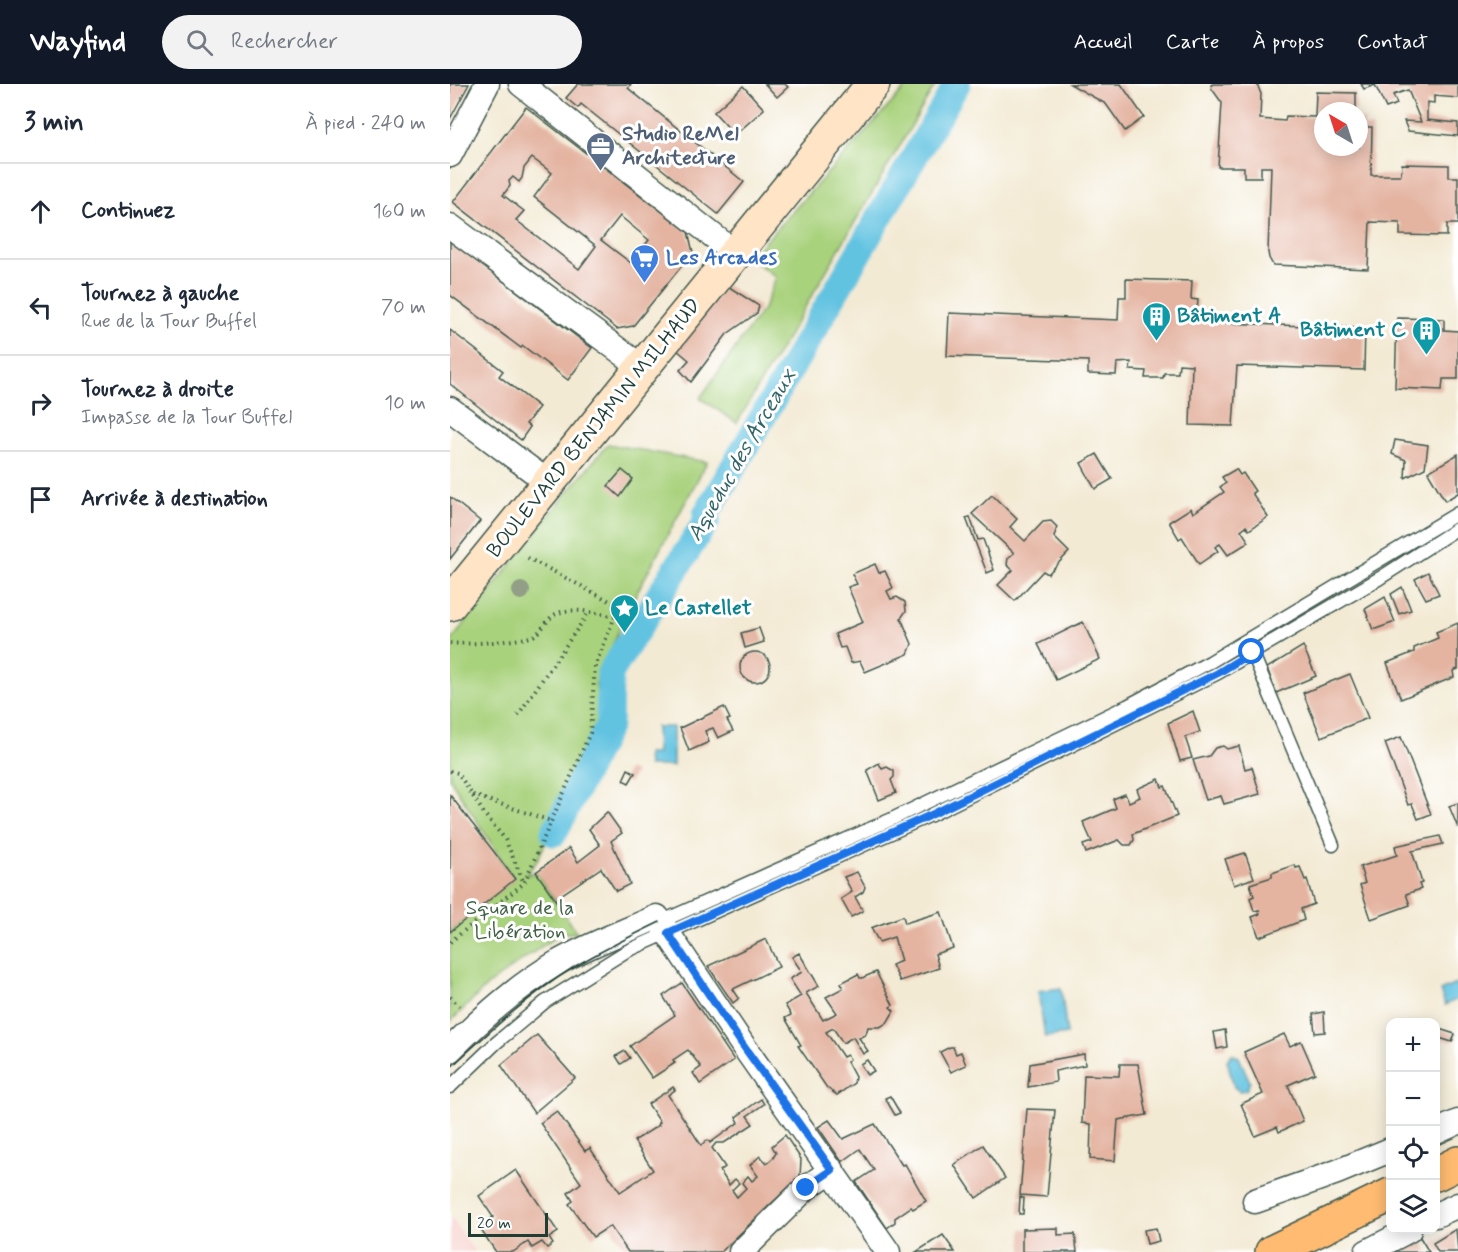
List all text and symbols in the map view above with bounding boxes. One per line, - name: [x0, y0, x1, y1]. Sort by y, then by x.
- search box: [162, 15, 582, 69]
- text: Wayfind: [30, 24, 126, 61]
- icon: search: [183, 26, 216, 59]
- text: Rechercher: [231, 28, 338, 56]
- text: Accueil: [1074, 28, 1133, 56]
- text: Carte: [1166, 28, 1220, 56]
- text: À propos: [1253, 28, 1324, 56]
- text: Contact: [1357, 28, 1428, 56]
- north arrow: [1314, 102, 1368, 156]
- text: 3 min: [24, 106, 84, 140]
- text: À pied · 240 m: [305, 110, 426, 137]
- place label: Studio ReMel Architecture: [622, 120, 739, 172]
- office icon: Studio ReMel Architecture: [585, 130, 617, 172]
- icon: ahead: [24, 195, 57, 228]
- text: Continuez: [81, 197, 175, 225]
- text: 160 m: [373, 198, 426, 225]
- supermarket icon: Les Arcades: [629, 242, 661, 284]
- place label: Les Arcades: [666, 244, 778, 272]
- text: Tournez à gauche: [81, 280, 239, 308]
- icon: left: [24, 291, 57, 324]
- street label: BOULEVARD BENJAMIN MILHAUD: [480, 292, 708, 564]
- text: 70 m: [381, 294, 426, 321]
- building icon: Bâtiment A: [1140, 300, 1172, 342]
- place label: Bâtiment A: [1177, 302, 1281, 330]
- text: Rue de la Tour Buffel: [81, 308, 257, 335]
- building icon: Bâtiment C: [1411, 314, 1443, 356]
- place label: Bâtiment C: [1300, 316, 1406, 344]
- water label: Aqueduc des Arceaux: [681, 363, 803, 546]
- text: Tournez à droite: [81, 376, 234, 404]
- icon: right: [24, 387, 57, 420]
- text: 10 m: [384, 390, 426, 417]
- text: Impasse de la Tour Buffel: [81, 404, 292, 431]
- icon: arrive: [24, 483, 57, 516]
- text: Arrivée à destination: [81, 485, 268, 513]
- place icon: Le Castellet: [608, 592, 640, 634]
- place label: Le Castellet: [645, 594, 752, 622]
- route start: [1238, 638, 1264, 664]
- park label: Square de la Libération: [466, 894, 574, 946]
- map controls: [1386, 1018, 1440, 1234]
- button: +: [1386, 1018, 1440, 1072]
- button: −: [1386, 1072, 1440, 1126]
- button: locate: [1386, 1126, 1440, 1180]
- route end: [792, 1174, 818, 1200]
- button: layers: [1386, 1180, 1440, 1234]
- scale bar: [468, 1210, 548, 1238]
- text: 20 m: [477, 1213, 511, 1234]

